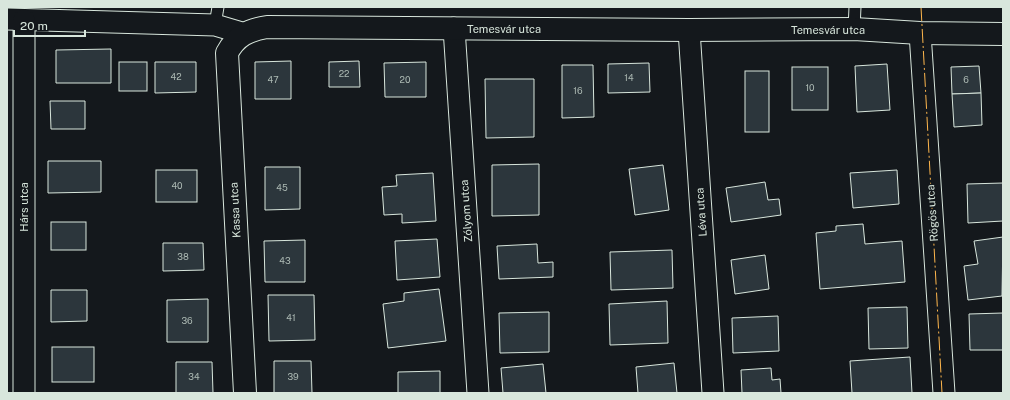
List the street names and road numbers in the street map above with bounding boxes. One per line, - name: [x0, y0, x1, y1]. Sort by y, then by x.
- street label: Temesvár utca: [467, 23, 541, 35]
- street label: Temesvár utca: [791, 24, 865, 36]
- street label: Zólyom utca: [458, 179, 474, 243]
- street label: Hárs utca: [18, 182, 30, 232]
- street label: Kassa utca: [228, 182, 242, 238]
- street label: Rögös utca: [924, 184, 940, 242]
- street label: Léva utca: [693, 187, 709, 237]

